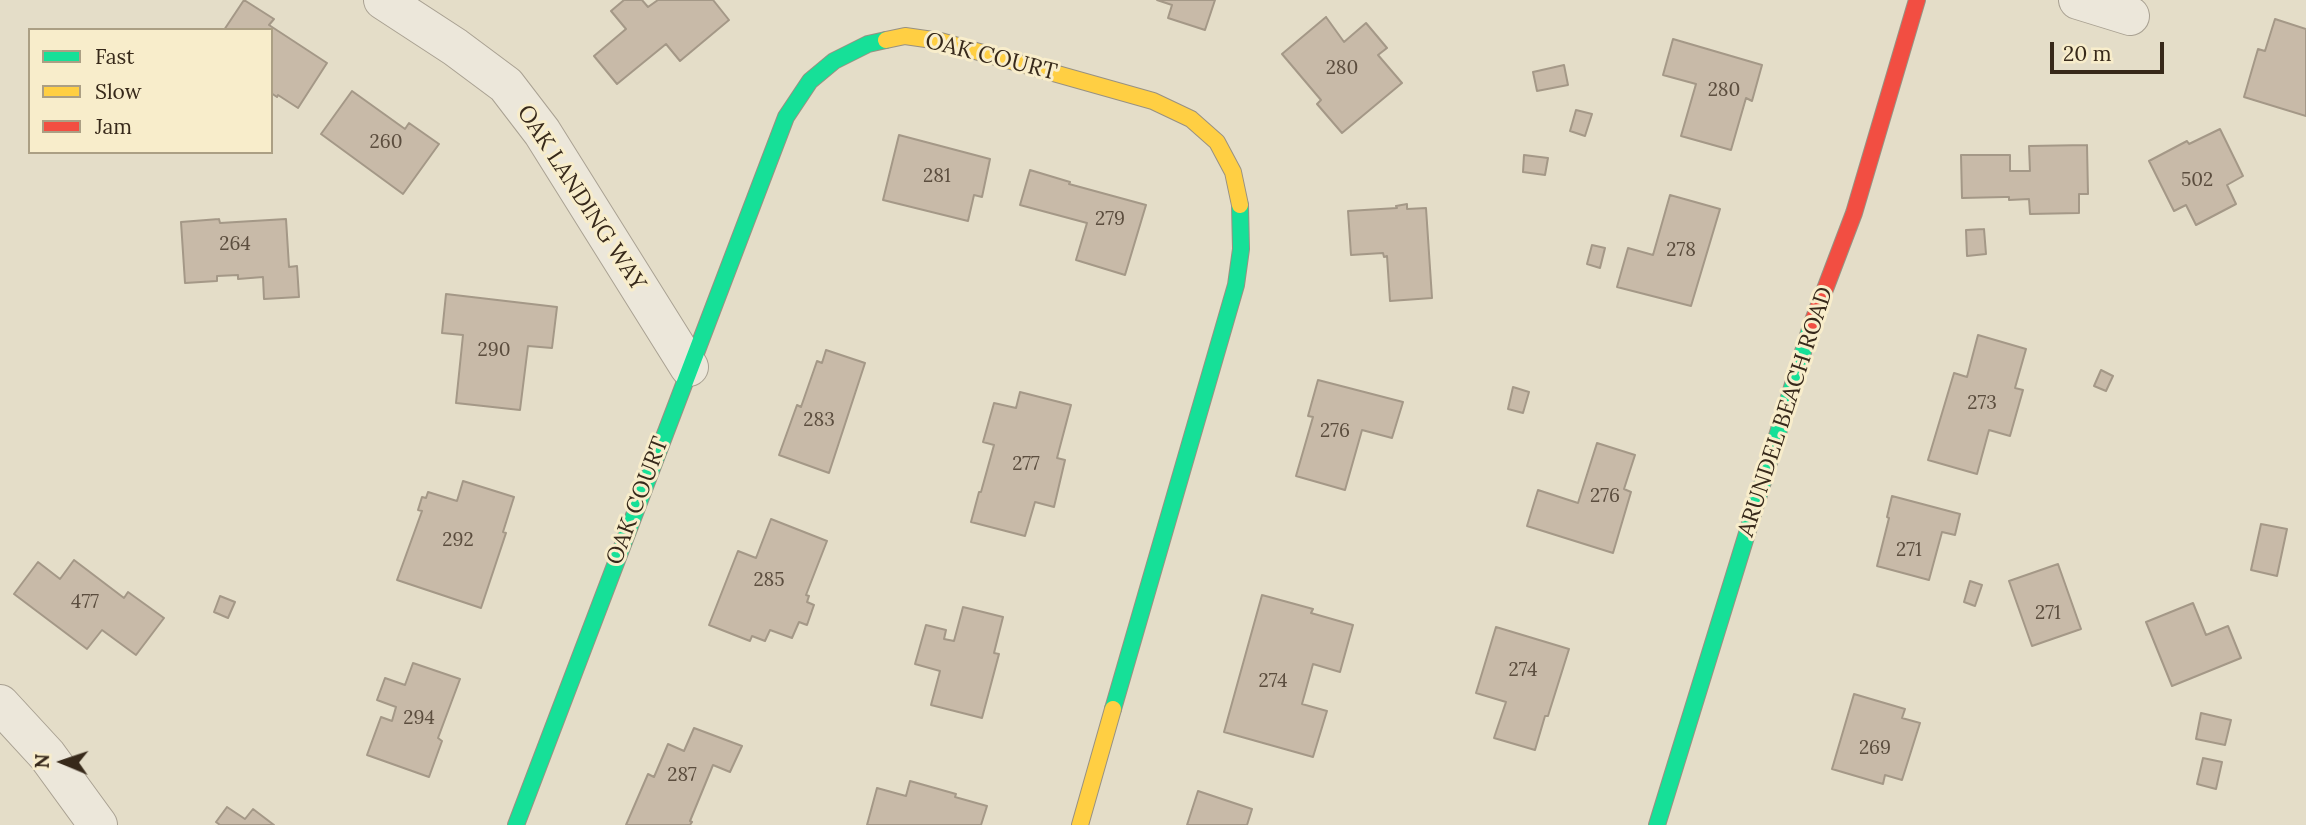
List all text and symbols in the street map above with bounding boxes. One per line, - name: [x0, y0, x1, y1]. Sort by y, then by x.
- street label: OAK COURT: [922, 27, 1060, 87]
- legend: [28, 28, 273, 154]
- scale bar: [2054, 28, 2168, 72]
- text: 20 m: [2063, 40, 2112, 67]
- text: Fast: [95, 43, 134, 70]
- house number: 280: [1326, 58, 1358, 80]
- text: Slow: [95, 78, 142, 105]
- house number: 280: [1708, 80, 1740, 102]
- street label: OAK LANDING WAY: [511, 100, 651, 296]
- text: Jam: [95, 113, 132, 140]
- house number: 260: [370, 132, 402, 154]
- house number: 281: [923, 166, 951, 188]
- house number: 502: [2181, 170, 2213, 192]
- house number: 279: [1095, 209, 1125, 231]
- house number: 264: [219, 234, 251, 256]
- house number: 278: [1666, 240, 1696, 262]
- street label: ARUNDEL BEACH ROAD: [1733, 284, 1839, 540]
- house number: 290: [478, 340, 510, 362]
- house number: 273: [1967, 393, 1997, 415]
- house number: 283: [803, 410, 835, 432]
- house number: 276: [1320, 421, 1350, 443]
- street label: OAK COURT: [601, 433, 675, 569]
- house number: 277: [1012, 454, 1040, 476]
- house number: 276: [1590, 486, 1620, 508]
- house number: 292: [442, 530, 474, 552]
- house number: 271: [1896, 540, 1922, 562]
- house number: 285: [753, 570, 785, 592]
- house number: 477: [71, 592, 99, 614]
- house number: 271: [2035, 603, 2061, 625]
- house number: 274: [1509, 660, 1537, 682]
- house number: 274: [1259, 671, 1287, 693]
- house number: 294: [403, 708, 435, 730]
- north arrow: [28, 727, 98, 797]
- house number: 269: [1859, 738, 1891, 760]
- text: N: [30, 754, 54, 769]
- house number: 287: [667, 765, 697, 787]

